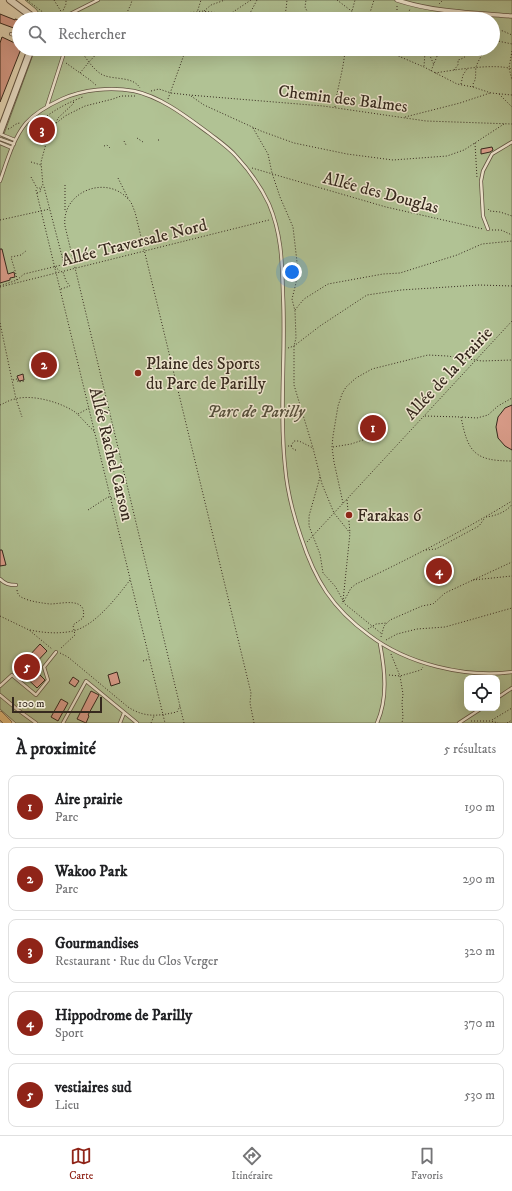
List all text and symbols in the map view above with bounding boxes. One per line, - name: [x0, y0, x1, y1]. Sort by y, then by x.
- search box: [12, 12, 500, 56]
- icon: search: [26, 23, 48, 45]
- text: Rechercher: [58, 25, 126, 44]
- street label: Chemin des Balmes: [277, 80, 409, 118]
- pin: 3: [29, 115, 55, 145]
- street label: Allée des Douglas: [320, 167, 441, 219]
- street label: Allée Traversale Nord: [59, 214, 210, 272]
- your location: [282, 262, 302, 282]
- street label: Allée de la Prairie: [400, 323, 497, 425]
- pin: 2: [31, 350, 57, 380]
- place label: Plaine des Sports du Parc de Parilly: [146, 353, 267, 395]
- marker: Plaine des Sports du Parc de Parilly: [133, 368, 143, 378]
- street label: Allée Rachel Carson: [84, 385, 138, 523]
- park label: Parc de Parilly: [207, 401, 306, 423]
- pin: 1: [360, 413, 386, 443]
- place label: Farakas 6: [357, 505, 423, 527]
- marker: Farakas 6: [344, 510, 354, 520]
- pin: 4: [426, 556, 452, 586]
- pin: 5: [14, 652, 40, 682]
- map controls: [464, 675, 500, 711]
- button: locate: [464, 675, 500, 711]
- scale bar: [12, 695, 102, 714]
- text: 100 m: [18, 697, 44, 711]
- text: À proximité: [16, 738, 96, 760]
- text: 5 résultats: [444, 741, 496, 757]
- text: Aire prairie: [55, 790, 122, 809]
- text: 1: [28, 799, 32, 815]
- text: 190 m: [464, 799, 495, 815]
- text: Parc: [55, 809, 78, 825]
- text: Wakoo Park: [55, 862, 127, 881]
- text: 2: [27, 871, 33, 887]
- text: 290 m: [463, 871, 495, 887]
- text: Parc: [55, 881, 78, 897]
- text: Gourmandises: [55, 934, 139, 953]
- text: 3: [28, 943, 32, 959]
- text: 320 m: [464, 943, 495, 959]
- text: Restaurant · Rue du Clos Verger: [55, 953, 218, 969]
- text: Hippodrome de Parilly: [55, 1006, 192, 1025]
- text: 4: [26, 1015, 34, 1031]
- text: 370 m: [464, 1015, 495, 1031]
- text: Sport: [55, 1025, 84, 1041]
- text: vestiaires sud: [55, 1078, 131, 1097]
- text: 5: [27, 1087, 33, 1103]
- text: 530 m: [464, 1087, 495, 1103]
- text: Lieu: [55, 1097, 79, 1113]
- tab: Carte: [69, 1145, 93, 1183]
- tab: Itinéraire: [232, 1145, 273, 1183]
- tab: Favoris: [411, 1145, 443, 1183]

